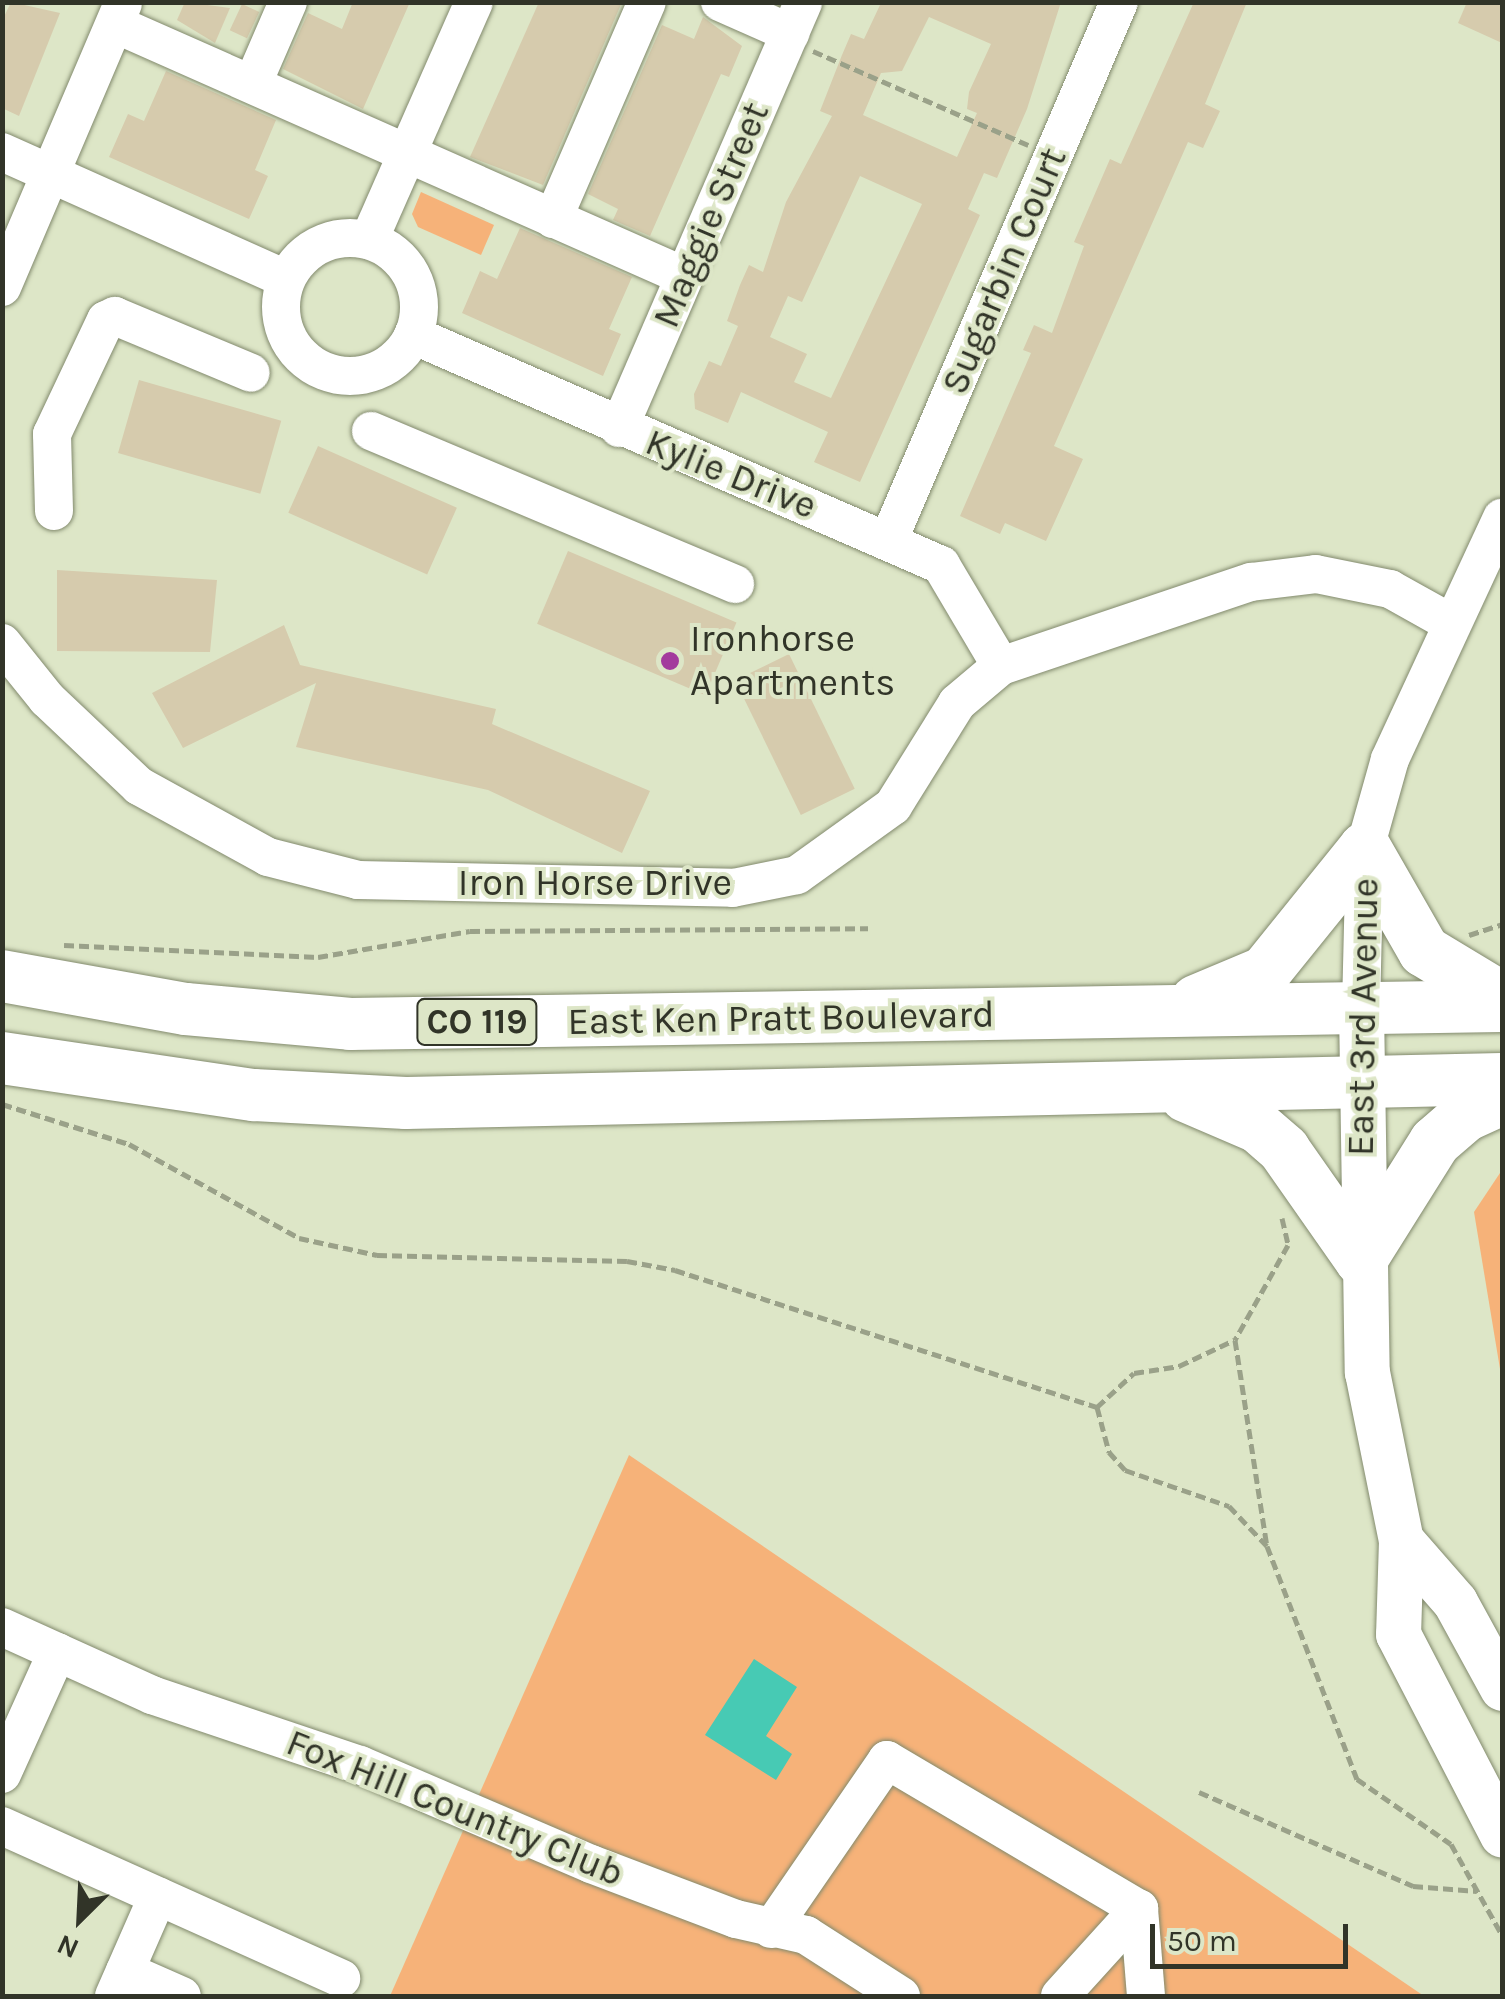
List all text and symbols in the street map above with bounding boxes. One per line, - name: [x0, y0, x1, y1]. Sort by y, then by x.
- street label: Maggie Street: [643, 96, 779, 334]
- street label: Sugarbin Court: [932, 141, 1076, 401]
- street label: Kylie Drive: [639, 419, 823, 529]
- place label: Ironhorse Apartments: [690, 616, 895, 706]
- marker: Ironhorse Apartments: [659, 650, 681, 672]
- street label: Iron Horse Drive: [458, 860, 732, 906]
- street label: East 3rd Avenue: [1338, 877, 1388, 1157]
- street label: East Ken Pratt Boulevard: [567, 991, 995, 1045]
- road number: CO 119: [414, 992, 540, 1052]
- street label: Fox Hill Country Club: [280, 1720, 630, 1896]
- north arrow: [30, 1869, 130, 1969]
- scale bar: [1155, 1904, 1352, 1966]
- text: 50 m: [1167, 1923, 1237, 1959]
- text: N: [52, 1928, 83, 1966]

